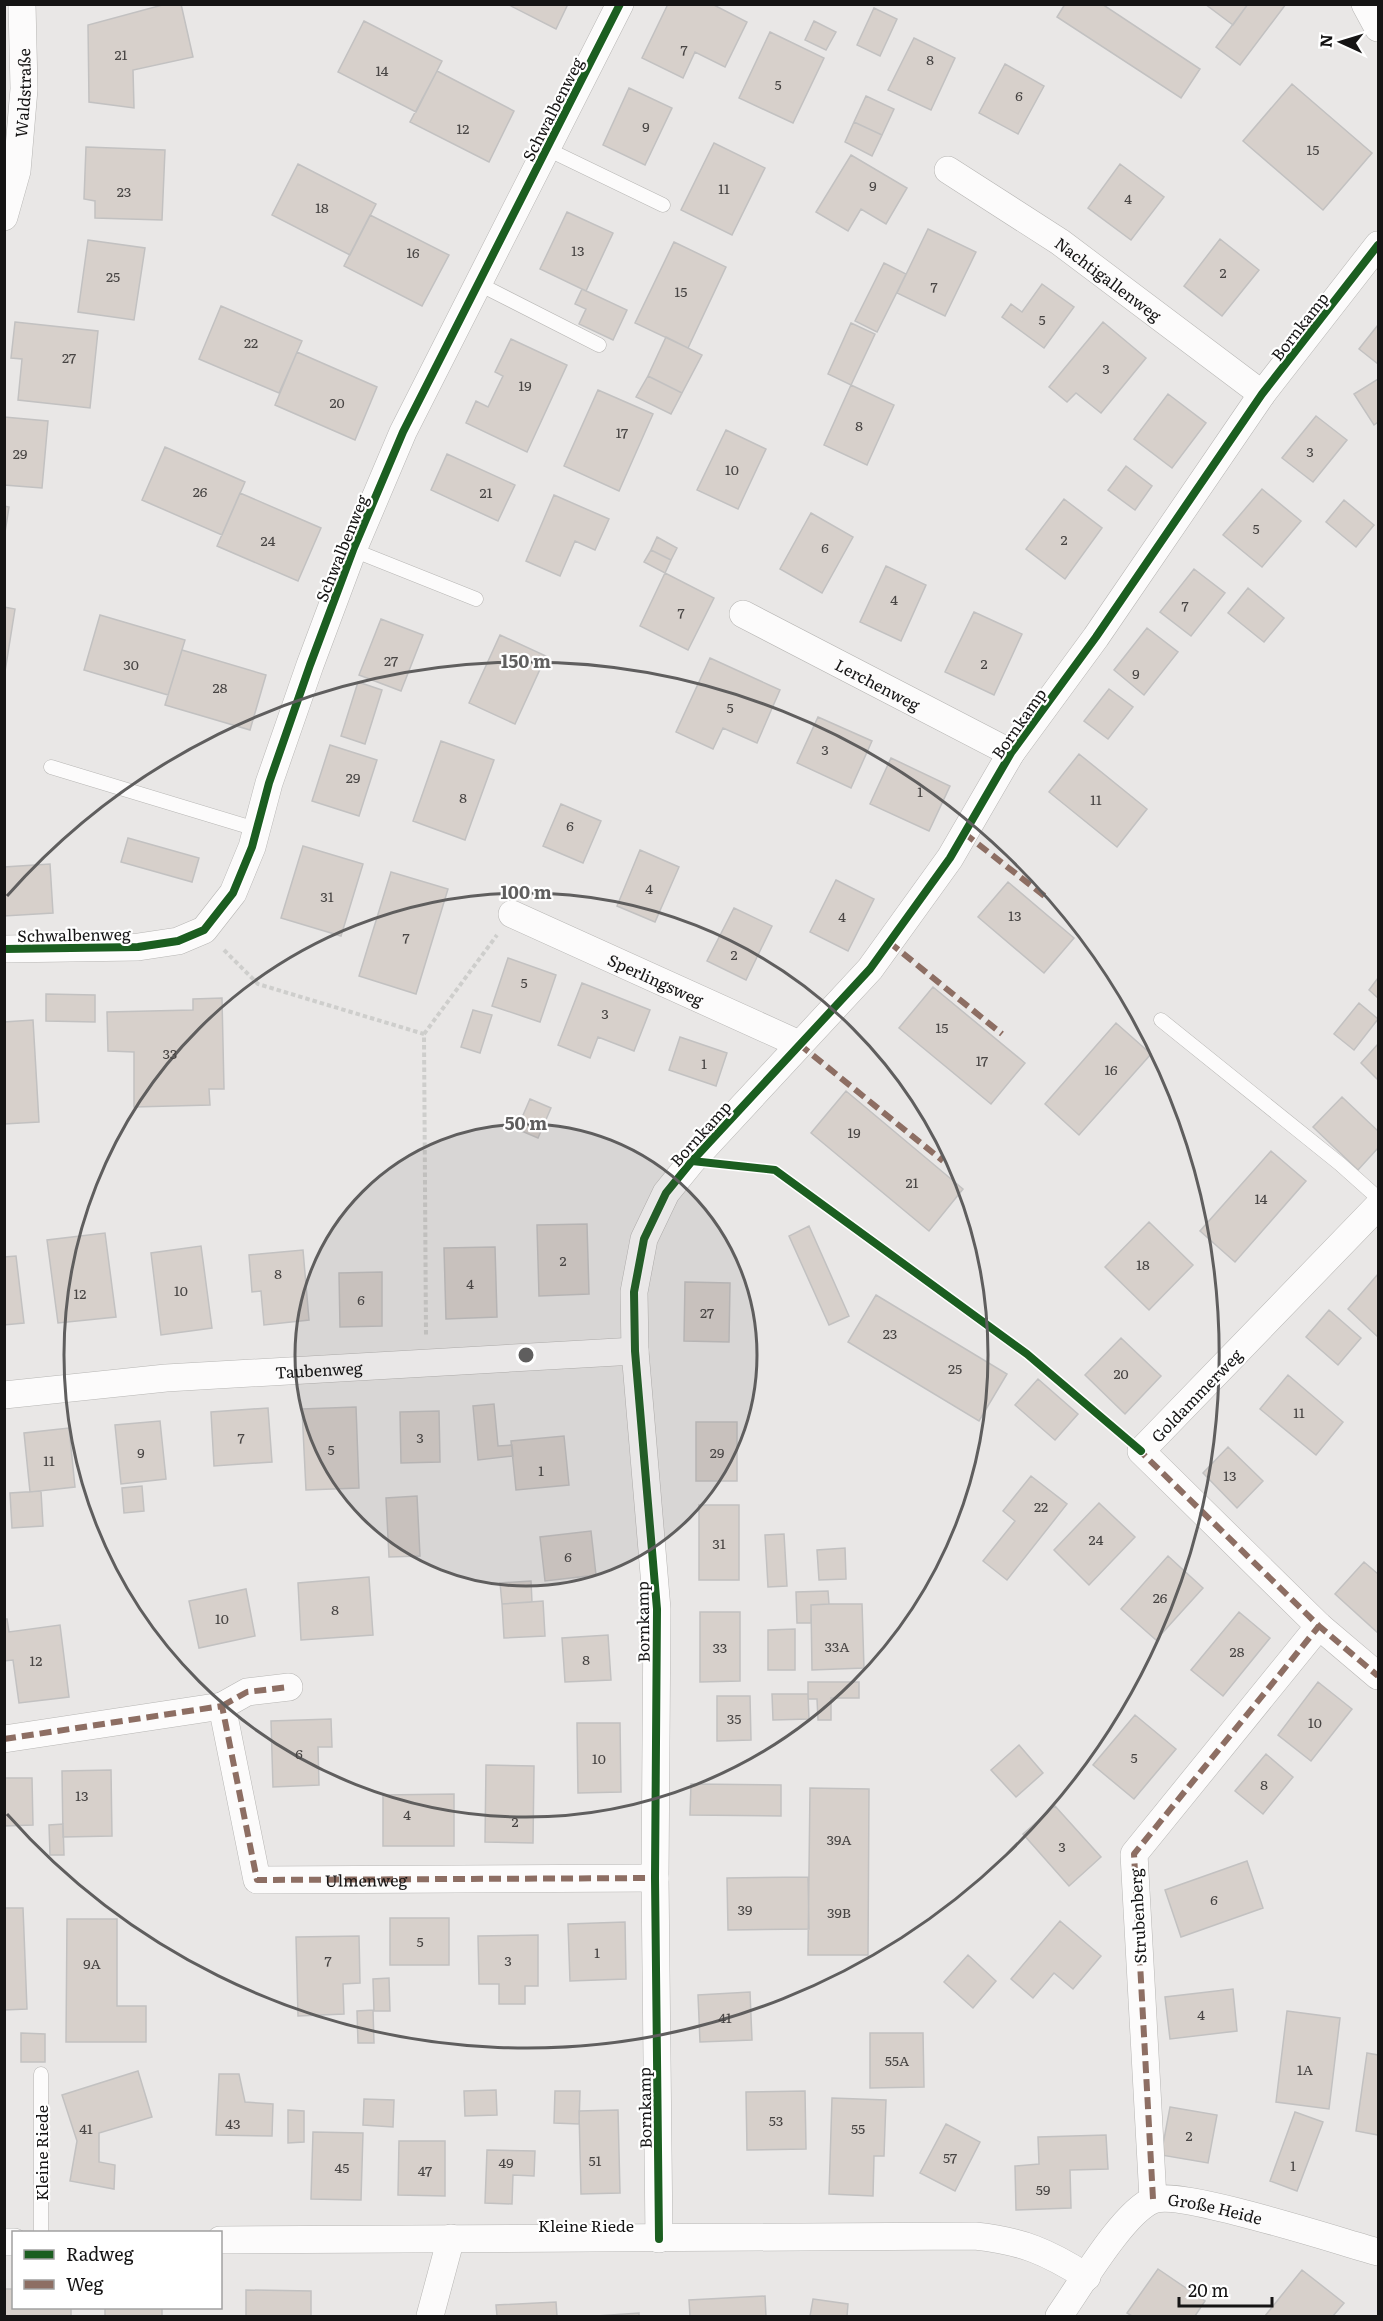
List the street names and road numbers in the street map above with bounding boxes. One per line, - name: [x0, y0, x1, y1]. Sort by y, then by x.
- street label: Waldstraße: [8, 48, 36, 139]
- street label: Schwalbenweg: [516, 53, 589, 165]
- street label: Nachtigallenweg: [1050, 231, 1167, 327]
- street label: Bornkamp: [1264, 286, 1334, 365]
- street label: Schwalbenweg: [309, 491, 373, 605]
- street label: Lerchenweg: [831, 652, 925, 716]
- street label: Bornkamp: [985, 683, 1051, 763]
- street label: Schwalbenweg: [17, 921, 131, 947]
- street label: Sperlingsweg: [604, 947, 708, 1011]
- street label: Bornkamp: [664, 1095, 736, 1171]
- street label: Goldammerweg: [1145, 1343, 1247, 1447]
- street label: Taubenweg: [275, 1355, 363, 1384]
- street label: Bornkamp: [629, 1581, 655, 1663]
- street label: Ulmenweg: [325, 1867, 407, 1892]
- street label: Strubenberg: [1123, 1868, 1151, 1964]
- street label: Bornkamp: [631, 2067, 657, 2149]
- street label: Kleine Riede: [29, 2105, 53, 2201]
- street label: Große Heide: [1167, 2187, 1265, 2230]
- street label: Kleine Riede: [538, 2213, 634, 2237]

